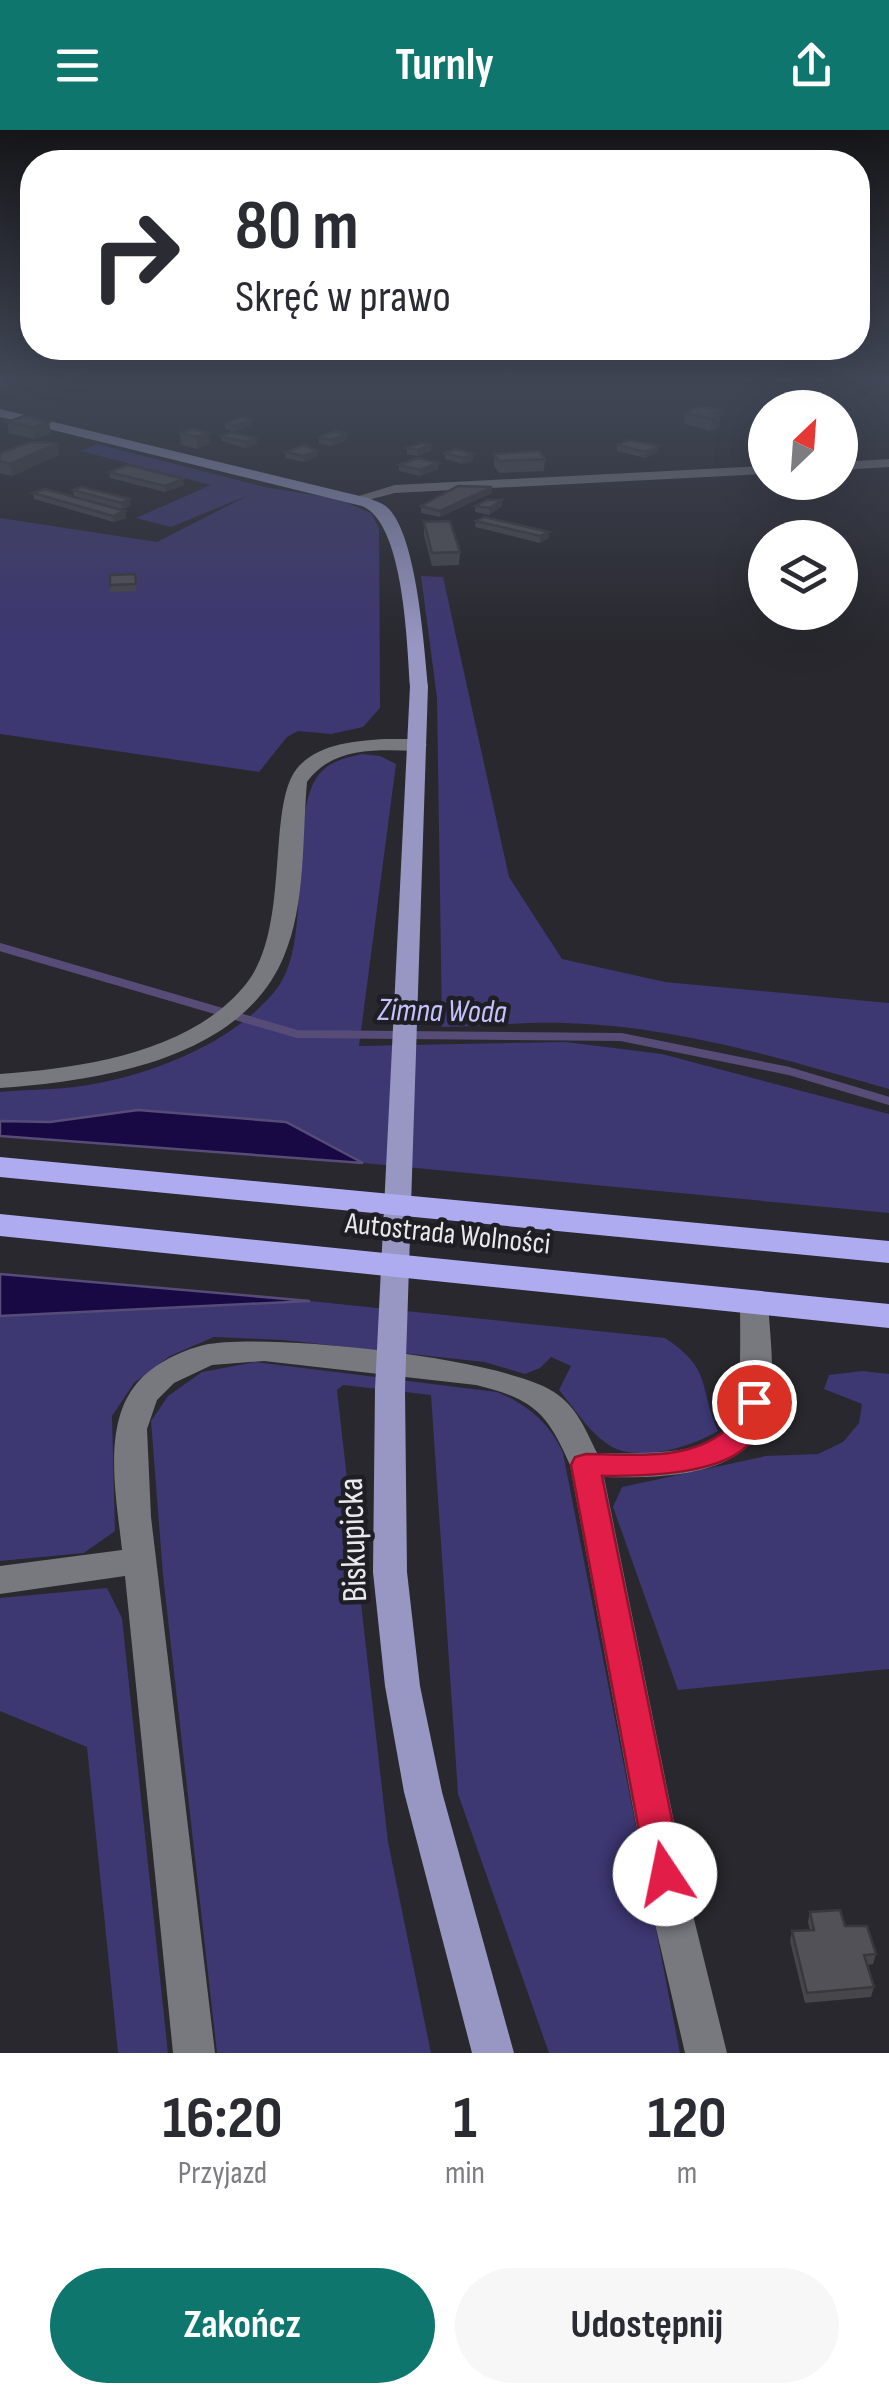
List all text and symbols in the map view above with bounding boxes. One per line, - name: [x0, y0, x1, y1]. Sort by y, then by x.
- icon: menu: [50, 38, 105, 93]
- text: Turnly: [395, 38, 494, 93]
- icon: share: [784, 38, 839, 93]
- text: 80 m: [235, 185, 359, 269]
- icon: right: [70, 190, 200, 320]
- text: Skręć w prawo: [235, 270, 451, 325]
- north arrow: [748, 390, 858, 500]
- map controls: [748, 390, 858, 630]
- button: layers: [748, 520, 858, 630]
- water label: Zimna Woda: [376, 991, 507, 1032]
- street label: Autostrada Wolności: [343, 1205, 552, 1263]
- pin: [712, 1360, 797, 1445]
- icon: arrive: [727, 1375, 782, 1430]
- street label: Biskupicka: [330, 1477, 377, 1603]
- position arrow: [613, 1822, 717, 1926]
- text: 16:20: [162, 2083, 282, 2155]
- text: 1: [453, 2083, 477, 2155]
- text: 120: [648, 2083, 727, 2155]
- text: Przyjazd: [178, 2154, 267, 2193]
- text: min: [445, 2154, 485, 2193]
- text: m: [677, 2154, 697, 2193]
- button: Zakończ: [50, 2268, 435, 2383]
- button: Udostępnij: [455, 2268, 839, 2383]

